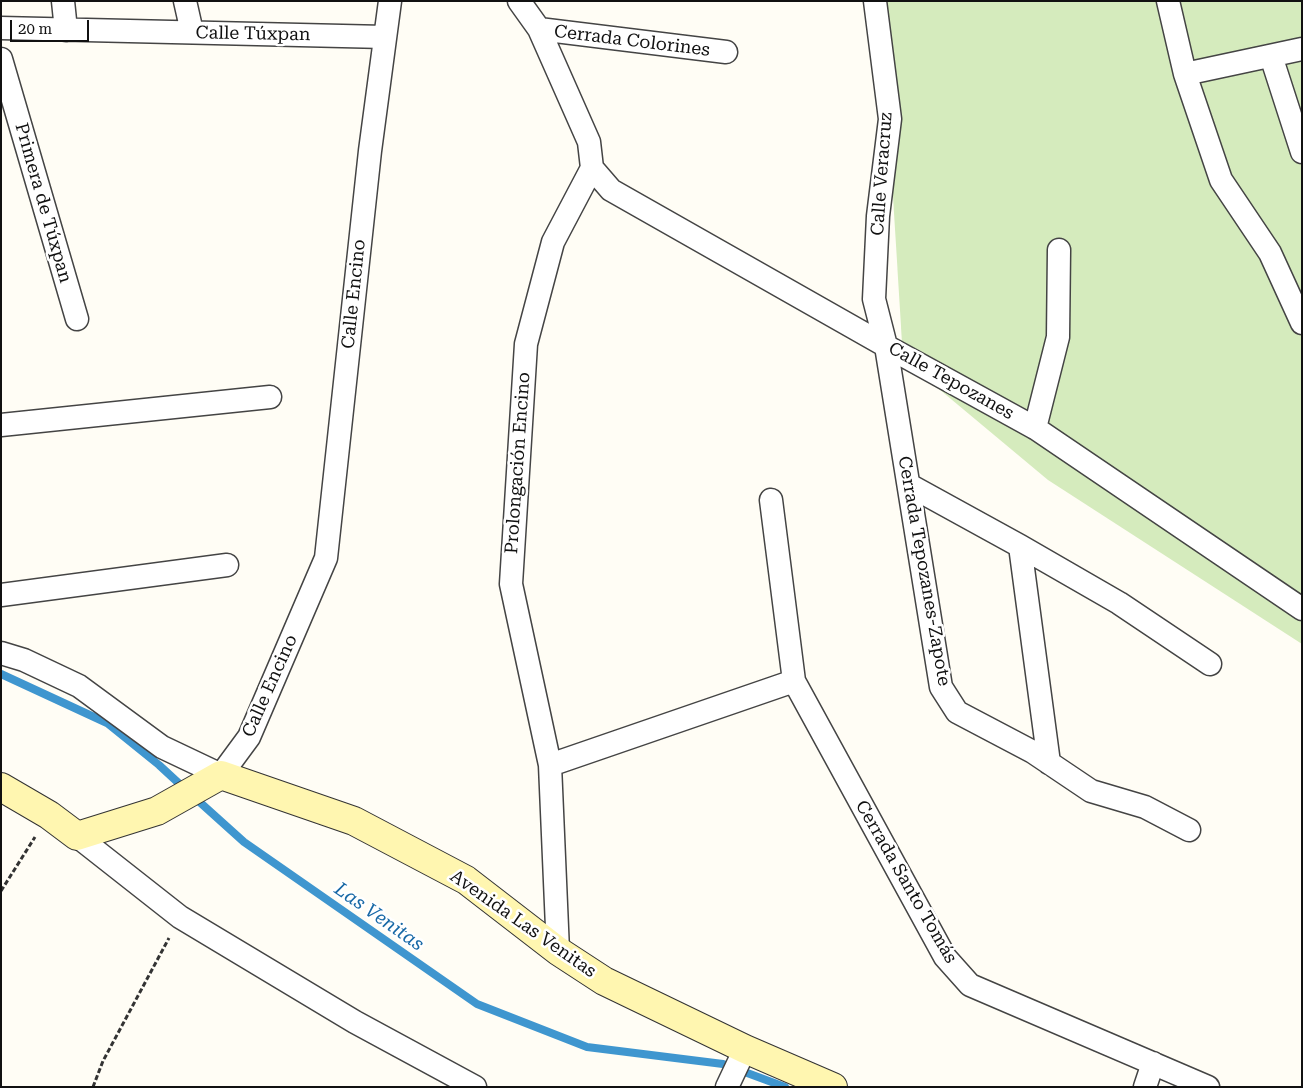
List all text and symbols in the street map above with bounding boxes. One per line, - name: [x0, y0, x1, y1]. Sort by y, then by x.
- scale bar: [12, 10, 91, 42]
- text: 20 m: [18, 20, 52, 38]
- street label: Cerrada Colorines: [553, 21, 711, 61]
- street label: Calle Túxpan: [195, 22, 311, 46]
- street label: Calle Veracruz: [867, 112, 897, 236]
- street label: Primera de Túxpan: [10, 121, 76, 285]
- street label: Calle Encino: [338, 238, 370, 350]
- street label: Calle Tepozanes: [885, 338, 1017, 424]
- street label: Prolongación Encino: [501, 371, 535, 555]
- street label: Cerrada Tepozanes-Zapote: [893, 454, 955, 688]
- street label: Calle Encino: [238, 631, 302, 741]
- street label: Cerrada Santo Tomás: [851, 797, 961, 967]
- street label: Avenida Las Venitas: [446, 866, 600, 982]
- water label: Las Venitas: [330, 878, 428, 956]

